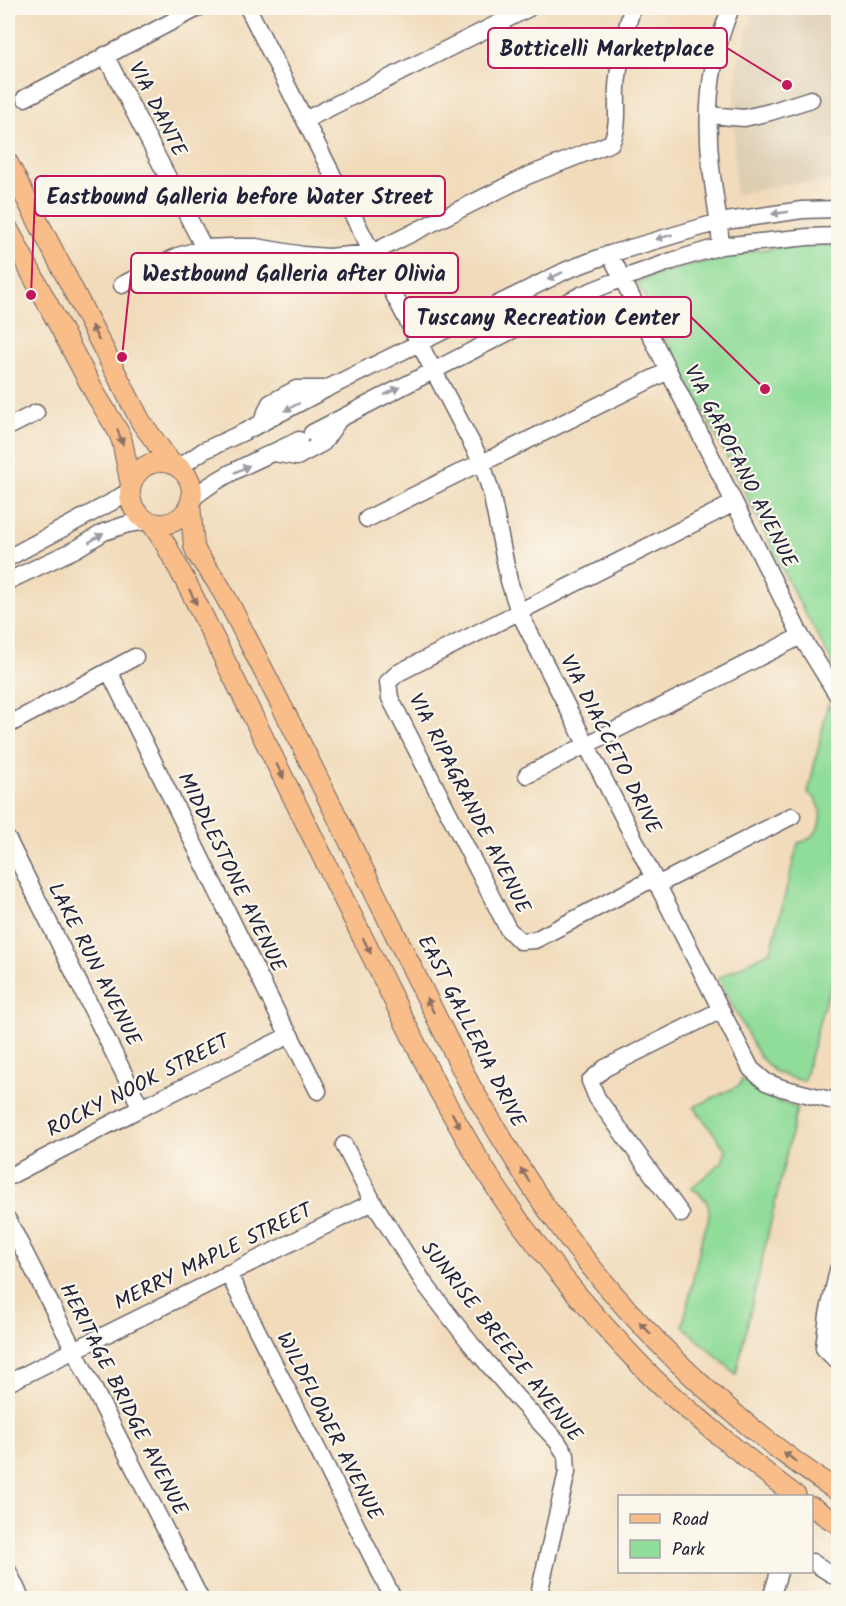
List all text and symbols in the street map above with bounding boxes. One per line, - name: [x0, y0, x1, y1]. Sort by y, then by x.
- callout: Botticelli Marketplace: [488, 28, 727, 68]
- text: Botticelli Marketplace: [500, 33, 714, 68]
- street label: VIA DANTE: [119, 56, 195, 164]
- callout: Eastbound Galleria before Water Street: [35, 176, 445, 216]
- text: Eastbound Galleria before Water Street: [47, 181, 434, 216]
- one-way arrow: [771, 209, 790, 218]
- one-way arrow: [655, 233, 673, 242]
- callout: Westbound Galleria after Olivia: [131, 253, 458, 293]
- text: Westbound Galleria after Olivia: [142, 258, 446, 293]
- one-way arrow: [547, 271, 564, 281]
- callout: Tuscany Recreation Center: [404, 297, 691, 337]
- text: Tuscany Recreation Center: [416, 302, 681, 337]
- one-way arrow: [90, 324, 100, 341]
- street label: VIA GAROFANO AVENUE: [674, 359, 806, 575]
- one-way arrow: [383, 386, 400, 396]
- one-way arrow: [283, 402, 300, 412]
- one-way arrow: [115, 429, 125, 447]
- one-way arrow: [233, 464, 250, 473]
- one-way arrow: [88, 532, 104, 543]
- one-way arrow: [189, 588, 198, 605]
- street label: VIA DIACCETO DRIVE: [550, 649, 670, 841]
- street label: VIA RIPAGRANDE AVENUE: [399, 688, 539, 920]
- one-way arrow: [276, 763, 285, 780]
- street label: MIDDLESTONE AVENUE: [168, 767, 294, 979]
- street label: LAKE RUN AVENUE: [38, 877, 150, 1053]
- street label: EAST GALLERIA DRIVE: [408, 930, 534, 1134]
- one-way arrow: [362, 938, 372, 955]
- one-way arrow: [425, 996, 435, 1013]
- street label: ROCKY NOOK STREET: [41, 1025, 238, 1147]
- one-way arrow: [450, 1112, 461, 1128]
- one-way arrow: [519, 1167, 530, 1183]
- street label: MERRY MAPLE STREET: [109, 1194, 320, 1320]
- street label: SUNRISE BREEZE AVENUE: [412, 1234, 591, 1450]
- street label: HERITAGE BRIDGE AVENUE: [50, 1278, 196, 1522]
- one-way arrow: [639, 1321, 652, 1336]
- street label: WILDFLOWER AVENUE: [267, 1327, 391, 1527]
- one-way arrow: [783, 1452, 798, 1464]
- legend: [618, 1495, 813, 1573]
- text: Road: [672, 1506, 709, 1535]
- text: Park: [672, 1536, 705, 1565]

